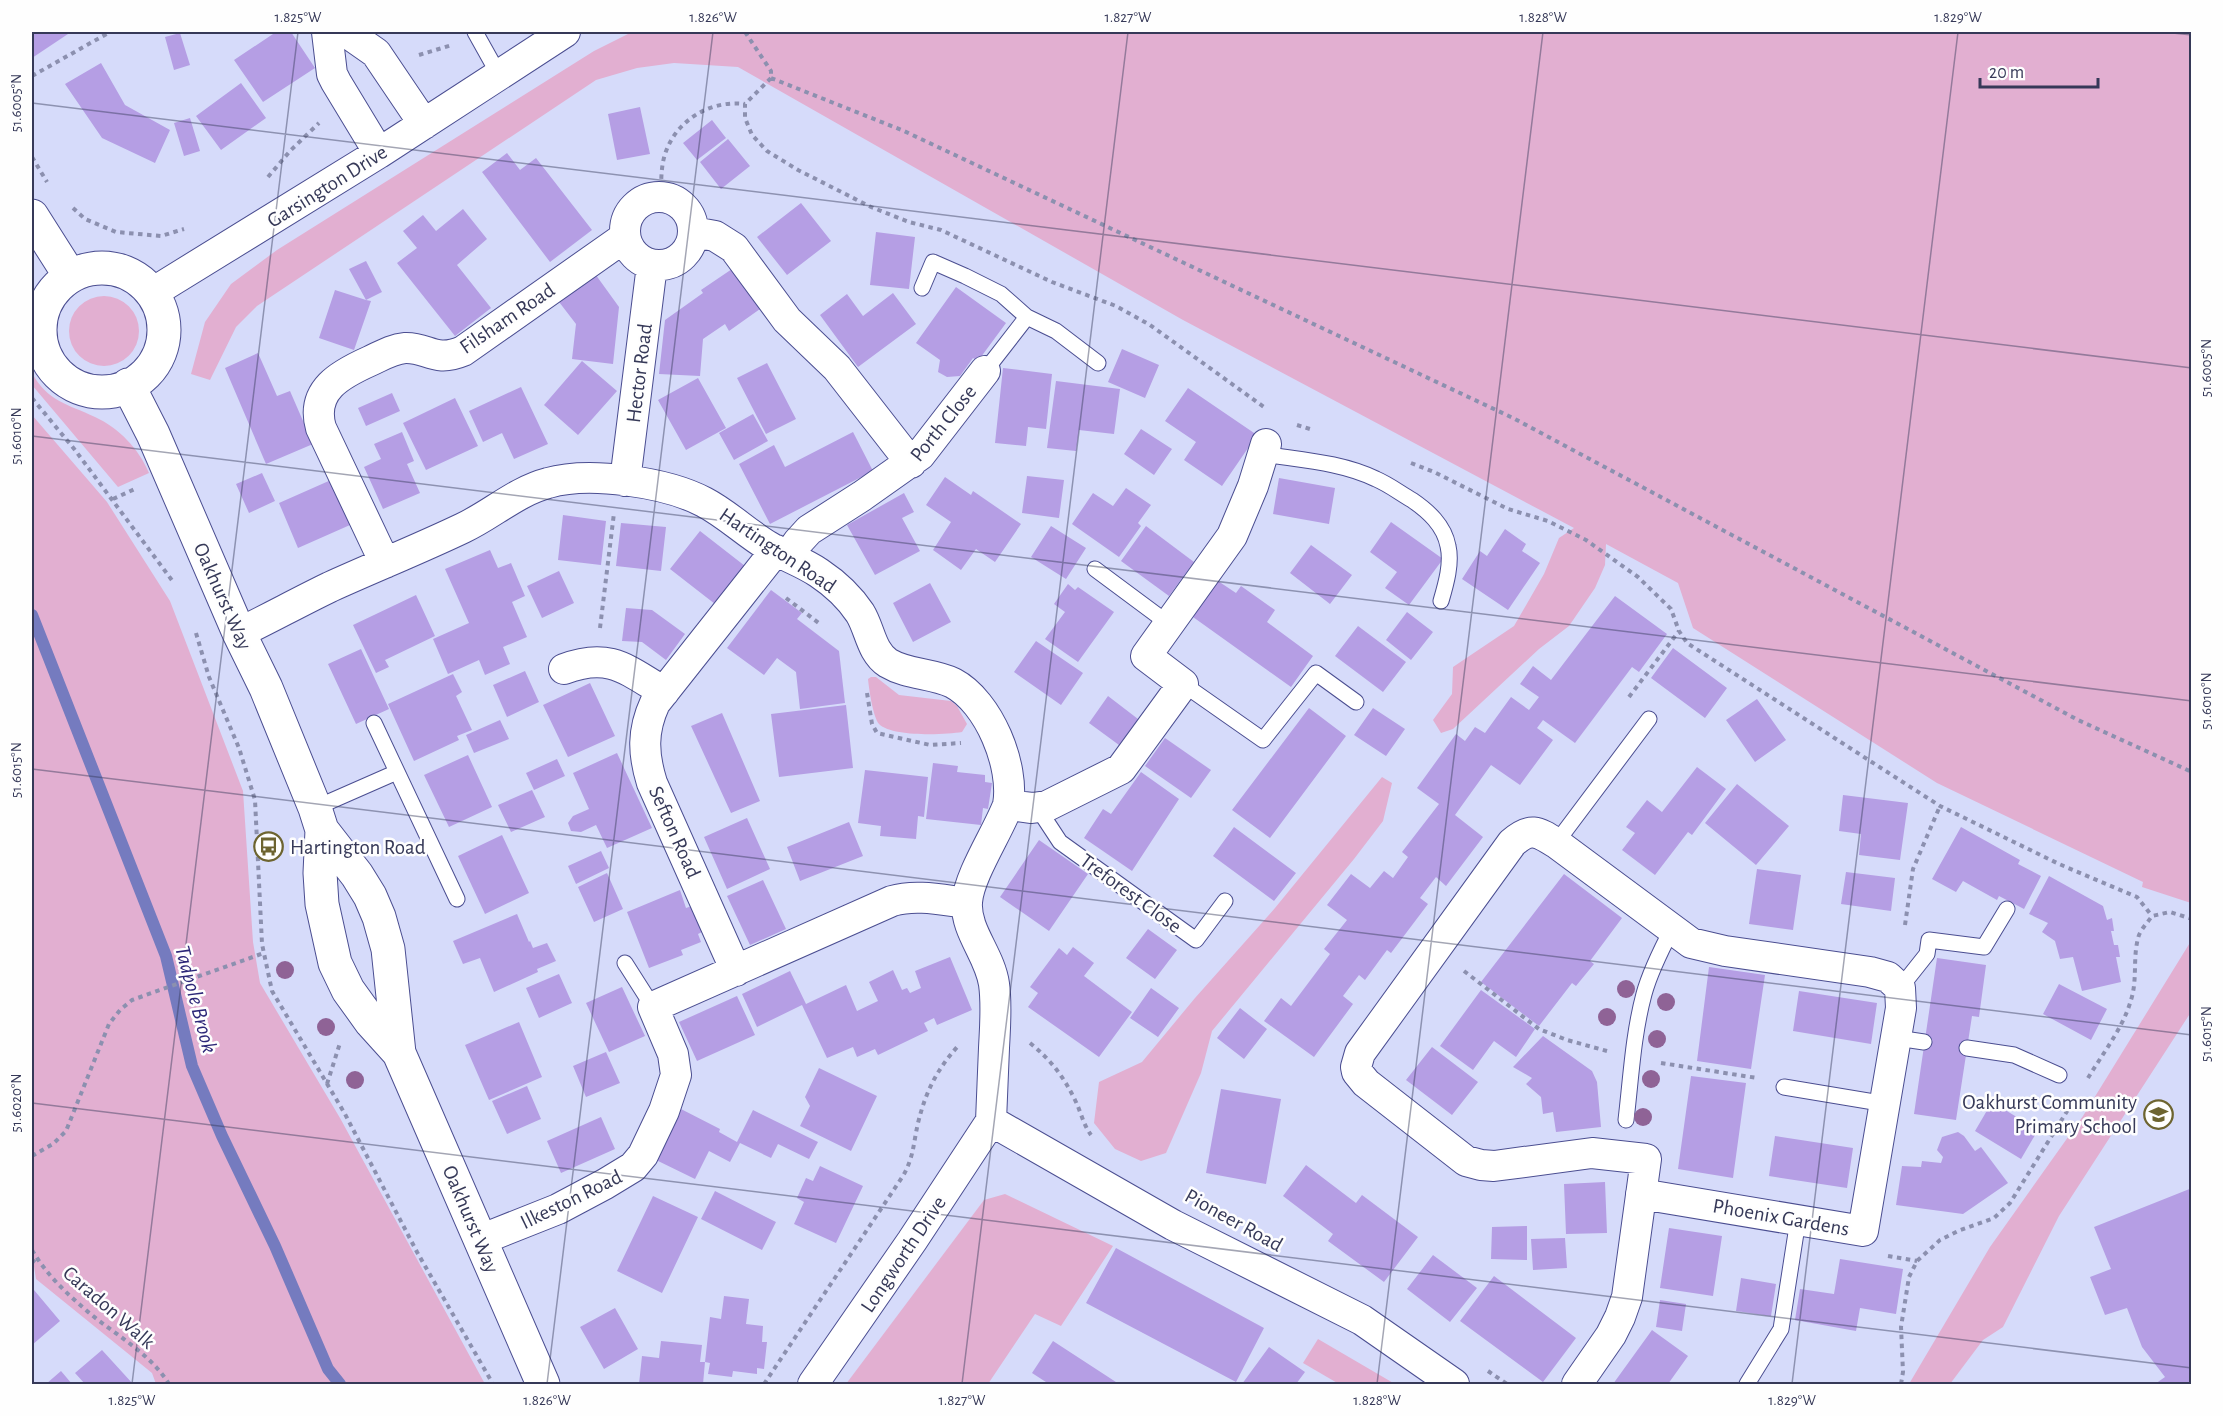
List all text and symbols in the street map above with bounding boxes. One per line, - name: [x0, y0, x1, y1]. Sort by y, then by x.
- text: 1.825°W: [275, 10, 322, 25]
- text: 1.826°W: [689, 10, 737, 25]
- text: 1.827°W: [1105, 10, 1152, 25]
- text: 1.828°W: [1519, 10, 1567, 25]
- text: 1.829°W: [1934, 10, 1982, 25]
- scale bar: [1980, 51, 2098, 89]
- text: 20 m: [1989, 64, 2024, 82]
- text: 51.6005°N: [9, 74, 24, 132]
- street label: Garsington Drive: [264, 141, 391, 232]
- street label: Filsham Road: [456, 279, 559, 358]
- street label: Hector Road: [623, 322, 656, 424]
- text: 51.6005°N: [2199, 339, 2214, 397]
- street label: Porth Close: [906, 381, 980, 466]
- text: 51.6010°N: [9, 407, 24, 465]
- street label: Hartington Road: [716, 504, 840, 597]
- street label: Oakhurst Way: [190, 540, 255, 653]
- text: 51.6010°N: [2199, 672, 2214, 730]
- text: 51.6015°N: [9, 742, 24, 798]
- street label: Sefton Road: [645, 783, 704, 881]
- bus stop icon: Hartington Road: [253, 831, 285, 863]
- place label: Hartington Road: [290, 837, 426, 858]
- street label: Treforest Close: [1076, 850, 1185, 937]
- water label: Tadpole Brook: [170, 943, 221, 1056]
- text: 51.6015°N: [2199, 1006, 2214, 1062]
- text: 51.6020°N: [9, 1073, 24, 1133]
- place label: Oakhurst Community Primary School: [1962, 1092, 2137, 1137]
- school or university icon: Oakhurst Community Primary School: [2142, 1098, 2174, 1130]
- street label: Oakhurst Way: [438, 1162, 503, 1276]
- street label: Ilkeston Road: [517, 1166, 625, 1233]
- street label: Pioneer Road: [1181, 1185, 1286, 1256]
- street label: Longworth Drive: [857, 1192, 950, 1316]
- street label: Phoenix Gardens: [1711, 1195, 1851, 1240]
- street label: Caradon Walk: [59, 1262, 159, 1353]
- text: 1.825°W: [109, 1393, 156, 1408]
- text: 1.826°W: [523, 1393, 571, 1408]
- text: 1.827°W: [939, 1393, 986, 1408]
- text: 1.828°W: [1353, 1393, 1401, 1408]
- text: 1.829°W: [1768, 1393, 1816, 1408]

